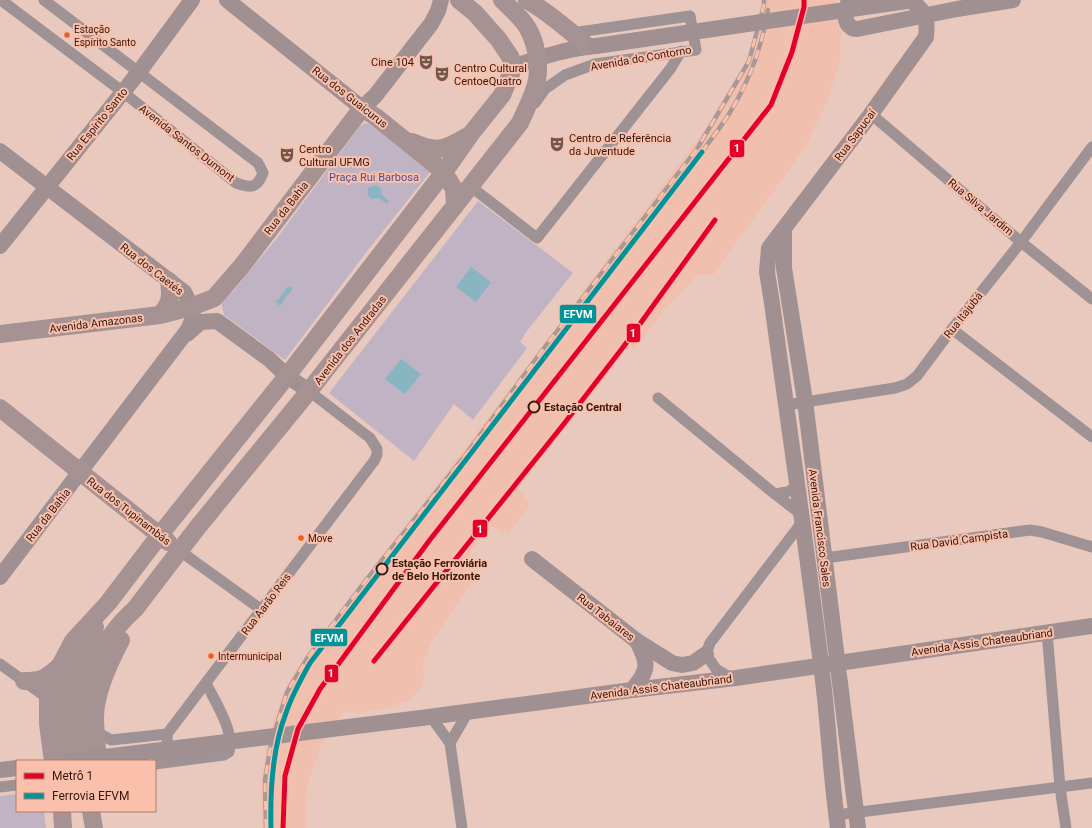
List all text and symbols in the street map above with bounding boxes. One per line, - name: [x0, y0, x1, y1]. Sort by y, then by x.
- place label: Estação Espírito Santo: [74, 24, 136, 48]
- marker: Estação Espírito Santo: [62, 30, 72, 40]
- street label: Avenida do Contorno: [590, 43, 693, 74]
- theatre icon: Cine 104: [417, 53, 435, 71]
- place label: Cine 104: [371, 56, 414, 69]
- place label: Centro Cultural CentoeQuatro: [454, 62, 527, 88]
- street label: Rua dos Guaicurus: [309, 64, 390, 131]
- theatre icon: Centro Cultural CentoeQuatro: [433, 65, 451, 83]
- street label: Rua Espírito Santo: [64, 85, 131, 163]
- street label: Avenida Santos Dumont: [136, 102, 237, 185]
- street label: Rua Sapucaí: [832, 106, 880, 163]
- place label: Centro de Referência da Juventude: [569, 132, 671, 158]
- theatre icon: Centro de Referência da Juventude: [548, 135, 566, 153]
- line badge: 1: [729, 139, 745, 158]
- text: 1: [734, 142, 740, 155]
- place label: Centro Cultural UFMG: [299, 143, 370, 169]
- theatre icon: Centro Cultural UFMG: [278, 146, 296, 164]
- park label: Praça Rui Barbosa: [329, 171, 419, 184]
- street label: Rua Silva Jardim: [945, 176, 1016, 239]
- street label: Rua da Bahia: [262, 179, 311, 238]
- street label: Rua dos Caetés: [118, 241, 186, 298]
- street label: Rua Itajubá: [941, 290, 985, 341]
- street label: Avenida dos Andradas: [312, 293, 389, 387]
- line badge: EFVM: [559, 304, 597, 324]
- text: EFVM: [563, 308, 593, 321]
- street label: Avenida Amazonas: [49, 311, 144, 336]
- line badge: 1: [626, 323, 641, 343]
- text: 1: [630, 327, 636, 340]
- marker: Estação Central: [527, 400, 541, 414]
- place label: Estação Central: [544, 401, 622, 414]
- street label: Avenida Francisco Sales: [806, 468, 833, 588]
- street label: Rua dos Tupinambás: [84, 475, 173, 548]
- street label: Rua da Bahia: [24, 486, 73, 545]
- line badge: 1: [472, 519, 488, 538]
- text: 1: [477, 523, 483, 536]
- street label: Rua David Campista: [909, 527, 1009, 554]
- marker: Move: [296, 533, 306, 543]
- place label: Move: [308, 533, 332, 544]
- place label: Estação Ferroviária de Belo Horizonte: [392, 557, 487, 583]
- marker: Estação Ferroviária de Belo Horizonte: [375, 562, 389, 576]
- street label: Rua Aarão Reis: [239, 571, 294, 638]
- street label: Rua Tabaiares: [574, 591, 637, 644]
- street label: Avenida Assis Chateaubriand: [910, 626, 1054, 659]
- line badge: EFVM: [310, 628, 348, 647]
- text: EFVM: [314, 632, 344, 645]
- marker: Intermunicipal: [206, 651, 216, 661]
- place label: Intermunicipal: [218, 651, 282, 662]
- line badge: 1: [324, 664, 339, 683]
- text: 1: [328, 667, 334, 680]
- street label: Avenida Assis Chateaubriand: [589, 672, 733, 703]
- legend: [16, 760, 156, 812]
- text: Metrô 1: [52, 769, 93, 783]
- text: Ferrovia EFVM: [52, 789, 129, 803]

